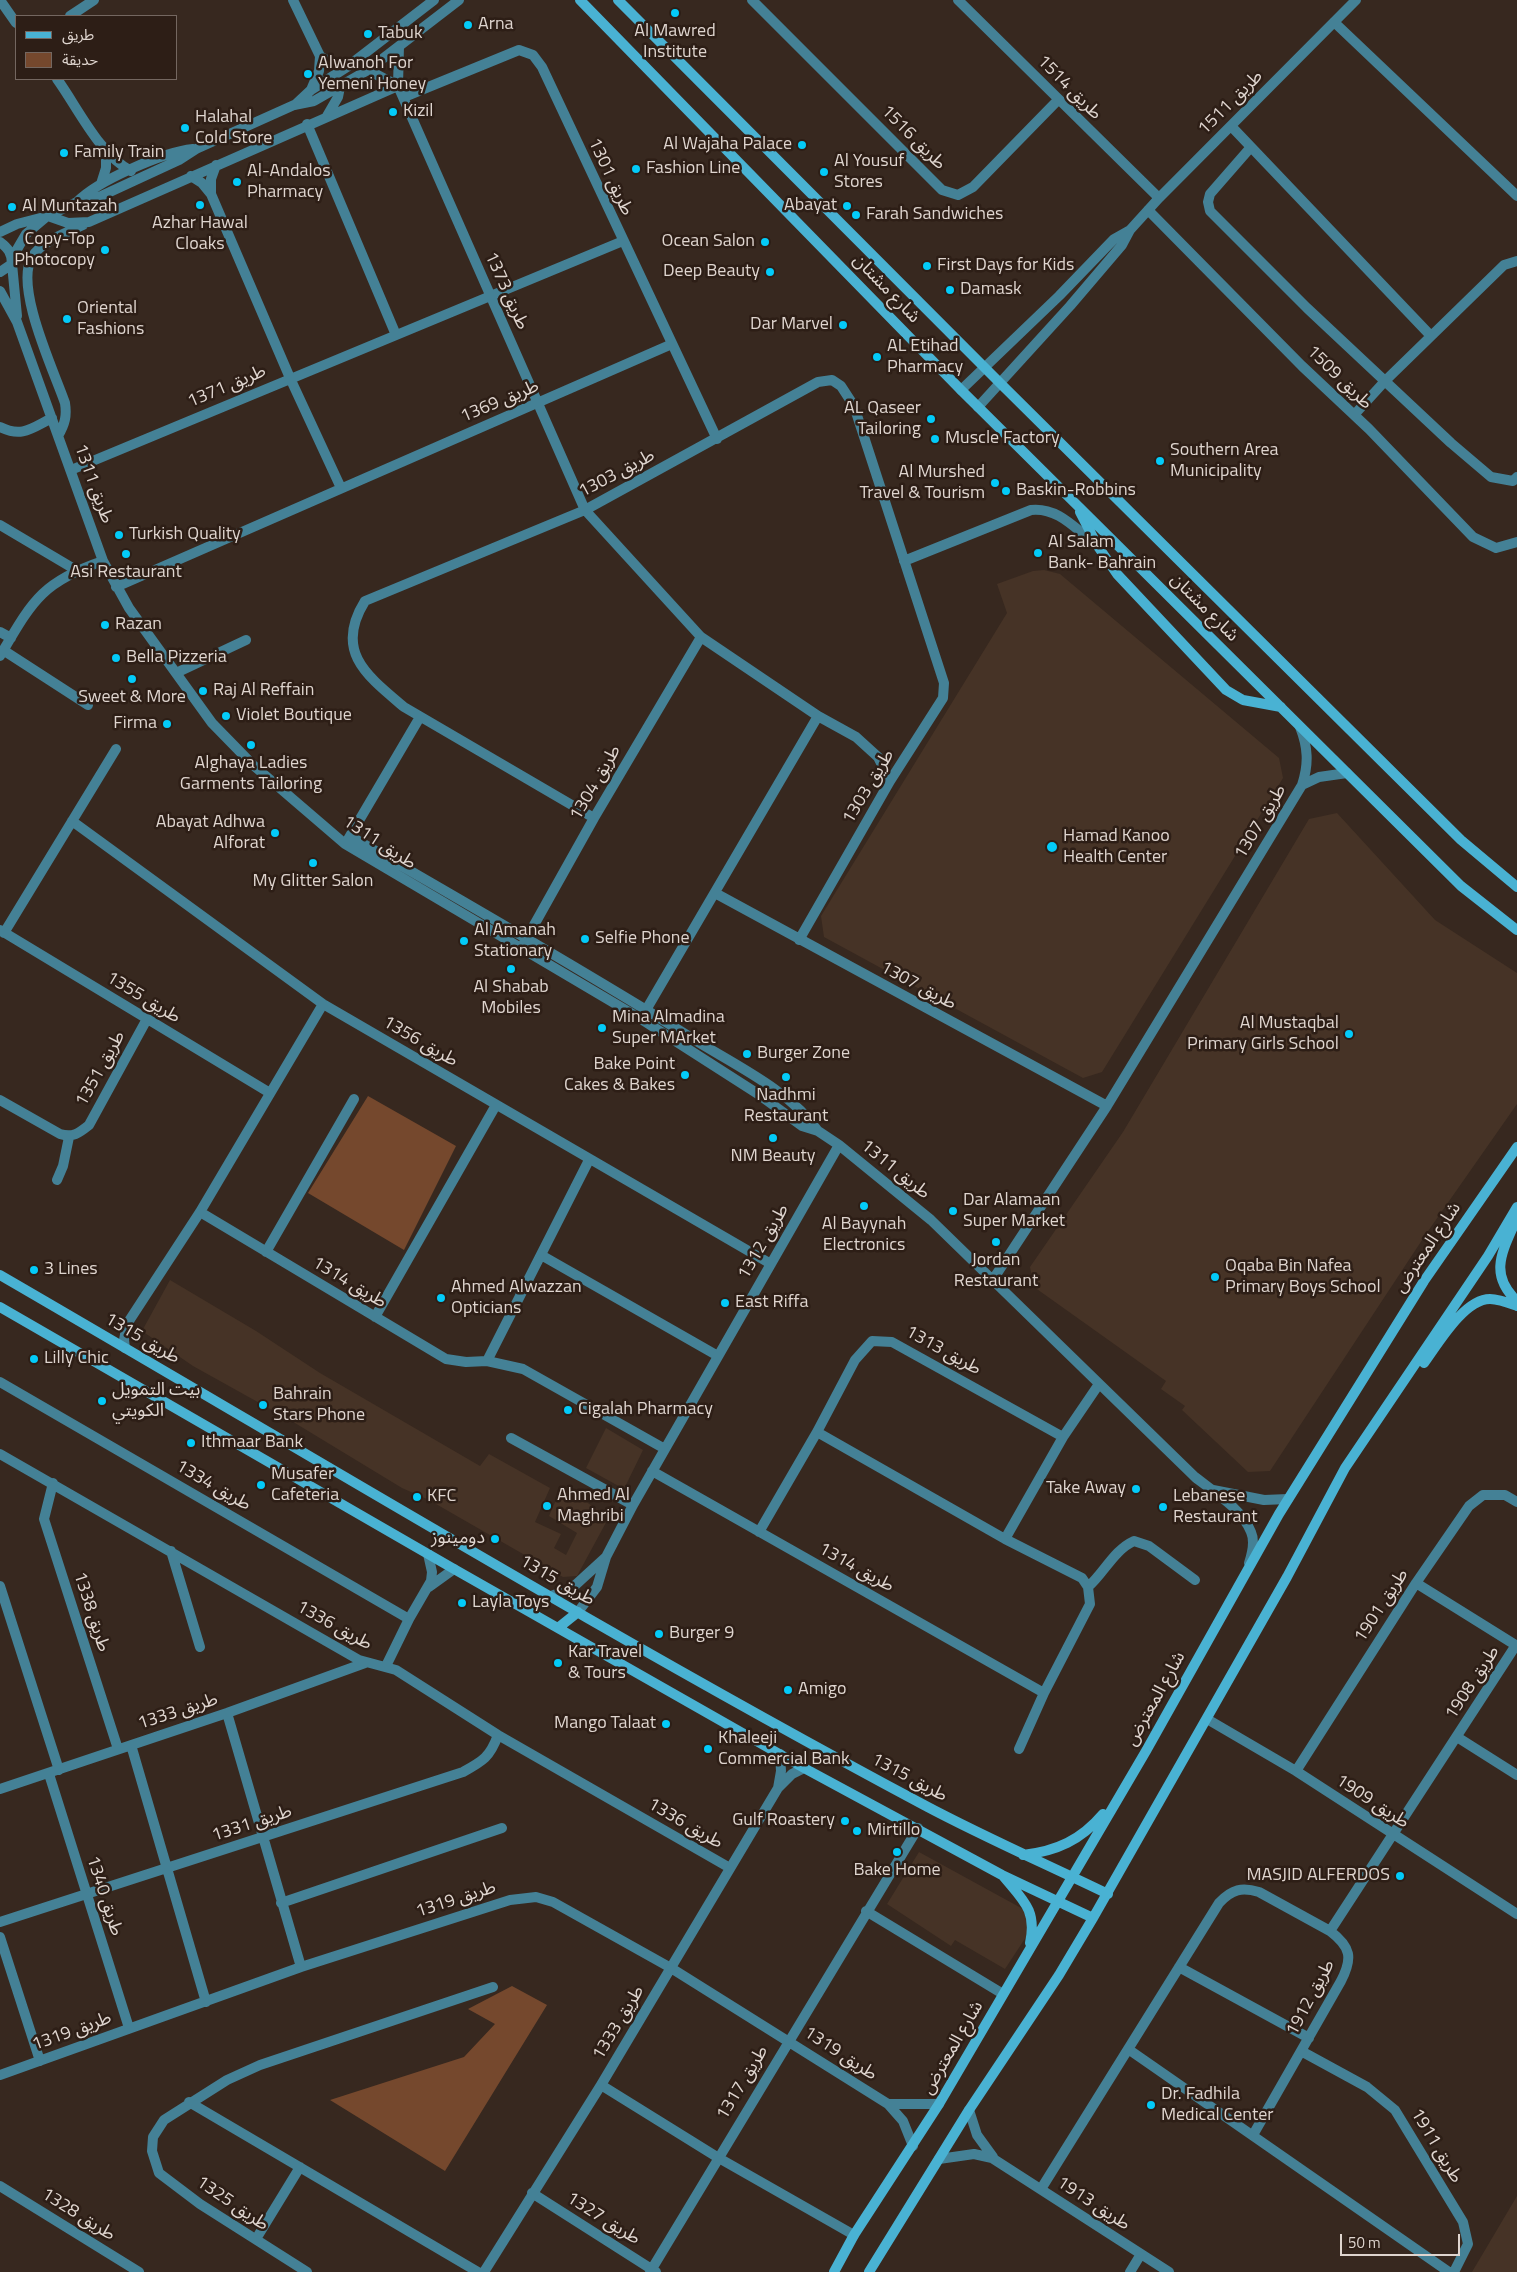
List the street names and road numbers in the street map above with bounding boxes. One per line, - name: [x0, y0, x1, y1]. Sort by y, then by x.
- street label: طريق 1514: [1032, 51, 1106, 125]
- street label: طريق 1511: [1194, 66, 1268, 140]
- street label: طريق 1516: [876, 101, 950, 175]
- street label: طريق 1301: [583, 135, 637, 219]
- street label: طريق 1373: [479, 249, 533, 333]
- street label: شارع مشتان: [848, 250, 924, 328]
- street label: طريق 1509: [1302, 341, 1376, 415]
- street label: طريق 1371: [185, 361, 269, 413]
- street label: طريق 1369: [458, 376, 542, 428]
- street label: طريق 1311: [69, 441, 117, 527]
- street label: طريق 1303: [575, 445, 659, 503]
- street label: شارع مشتان: [1165, 569, 1243, 647]
- street label: طريق 1304: [566, 742, 626, 824]
- street label: طريق 1303: [838, 746, 900, 828]
- street label: طريق 1307: [1230, 781, 1292, 863]
- street label: طريق 1311: [338, 811, 420, 875]
- street label: طريق 1307: [876, 957, 960, 1015]
- street label: طريق 1355: [102, 967, 184, 1029]
- street label: طريق 1356: [379, 1012, 461, 1072]
- street label: طريق 1351: [71, 1027, 131, 1111]
- street label: طريق 1311: [856, 1135, 934, 1205]
- street label: شارع المعترض: [1390, 1199, 1466, 1297]
- street label: طريق 1312: [734, 1201, 794, 1283]
- street label: طريق 1314: [308, 1252, 390, 1314]
- street label: طريق 1315: [101, 1309, 183, 1369]
- street label: طريق 1313: [901, 1321, 985, 1381]
- street label: طريق 1334: [172, 1456, 254, 1516]
- street label: طريق 1314: [814, 1538, 898, 1598]
- street label: طريق 1315: [516, 1551, 598, 1611]
- street label: طريق 1901: [1350, 1565, 1414, 1647]
- street label: طريق 1338: [68, 1569, 114, 1655]
- street label: طريق 1336: [292, 1596, 376, 1656]
- street label: طريق 1908: [1441, 1642, 1505, 1724]
- street label: شارع المعترض: [1121, 1648, 1191, 1750]
- street label: طريق 1333: [135, 1689, 221, 1735]
- street label: طريق 1315: [867, 1749, 951, 1807]
- street label: طريق 1909: [1331, 1770, 1413, 1834]
- street label: طريق 1336: [644, 1794, 726, 1854]
- street label: طريق 1331: [209, 1801, 295, 1847]
- street label: طريق 1340: [81, 1853, 127, 1939]
- street label: طريق 1319: [413, 1877, 499, 1923]
- street label: طريق 1912: [1282, 1956, 1340, 2040]
- street label: طريق 1333: [588, 1982, 650, 2064]
- street label: شارع المعترض: [917, 1997, 989, 2099]
- street label: طريق 1319: [29, 2008, 115, 2056]
- street label: طريق 1319: [799, 2022, 881, 2086]
- street label: طريق 1317: [712, 2042, 774, 2124]
- street label: طريق 1911: [1405, 2105, 1467, 2187]
- street label: طريق 1325: [192, 2172, 272, 2236]
- street label: طريق 1913: [1052, 2172, 1134, 2236]
- street label: طريق 1328: [37, 2184, 119, 2246]
- street label: طريق 1327: [562, 2188, 644, 2250]

